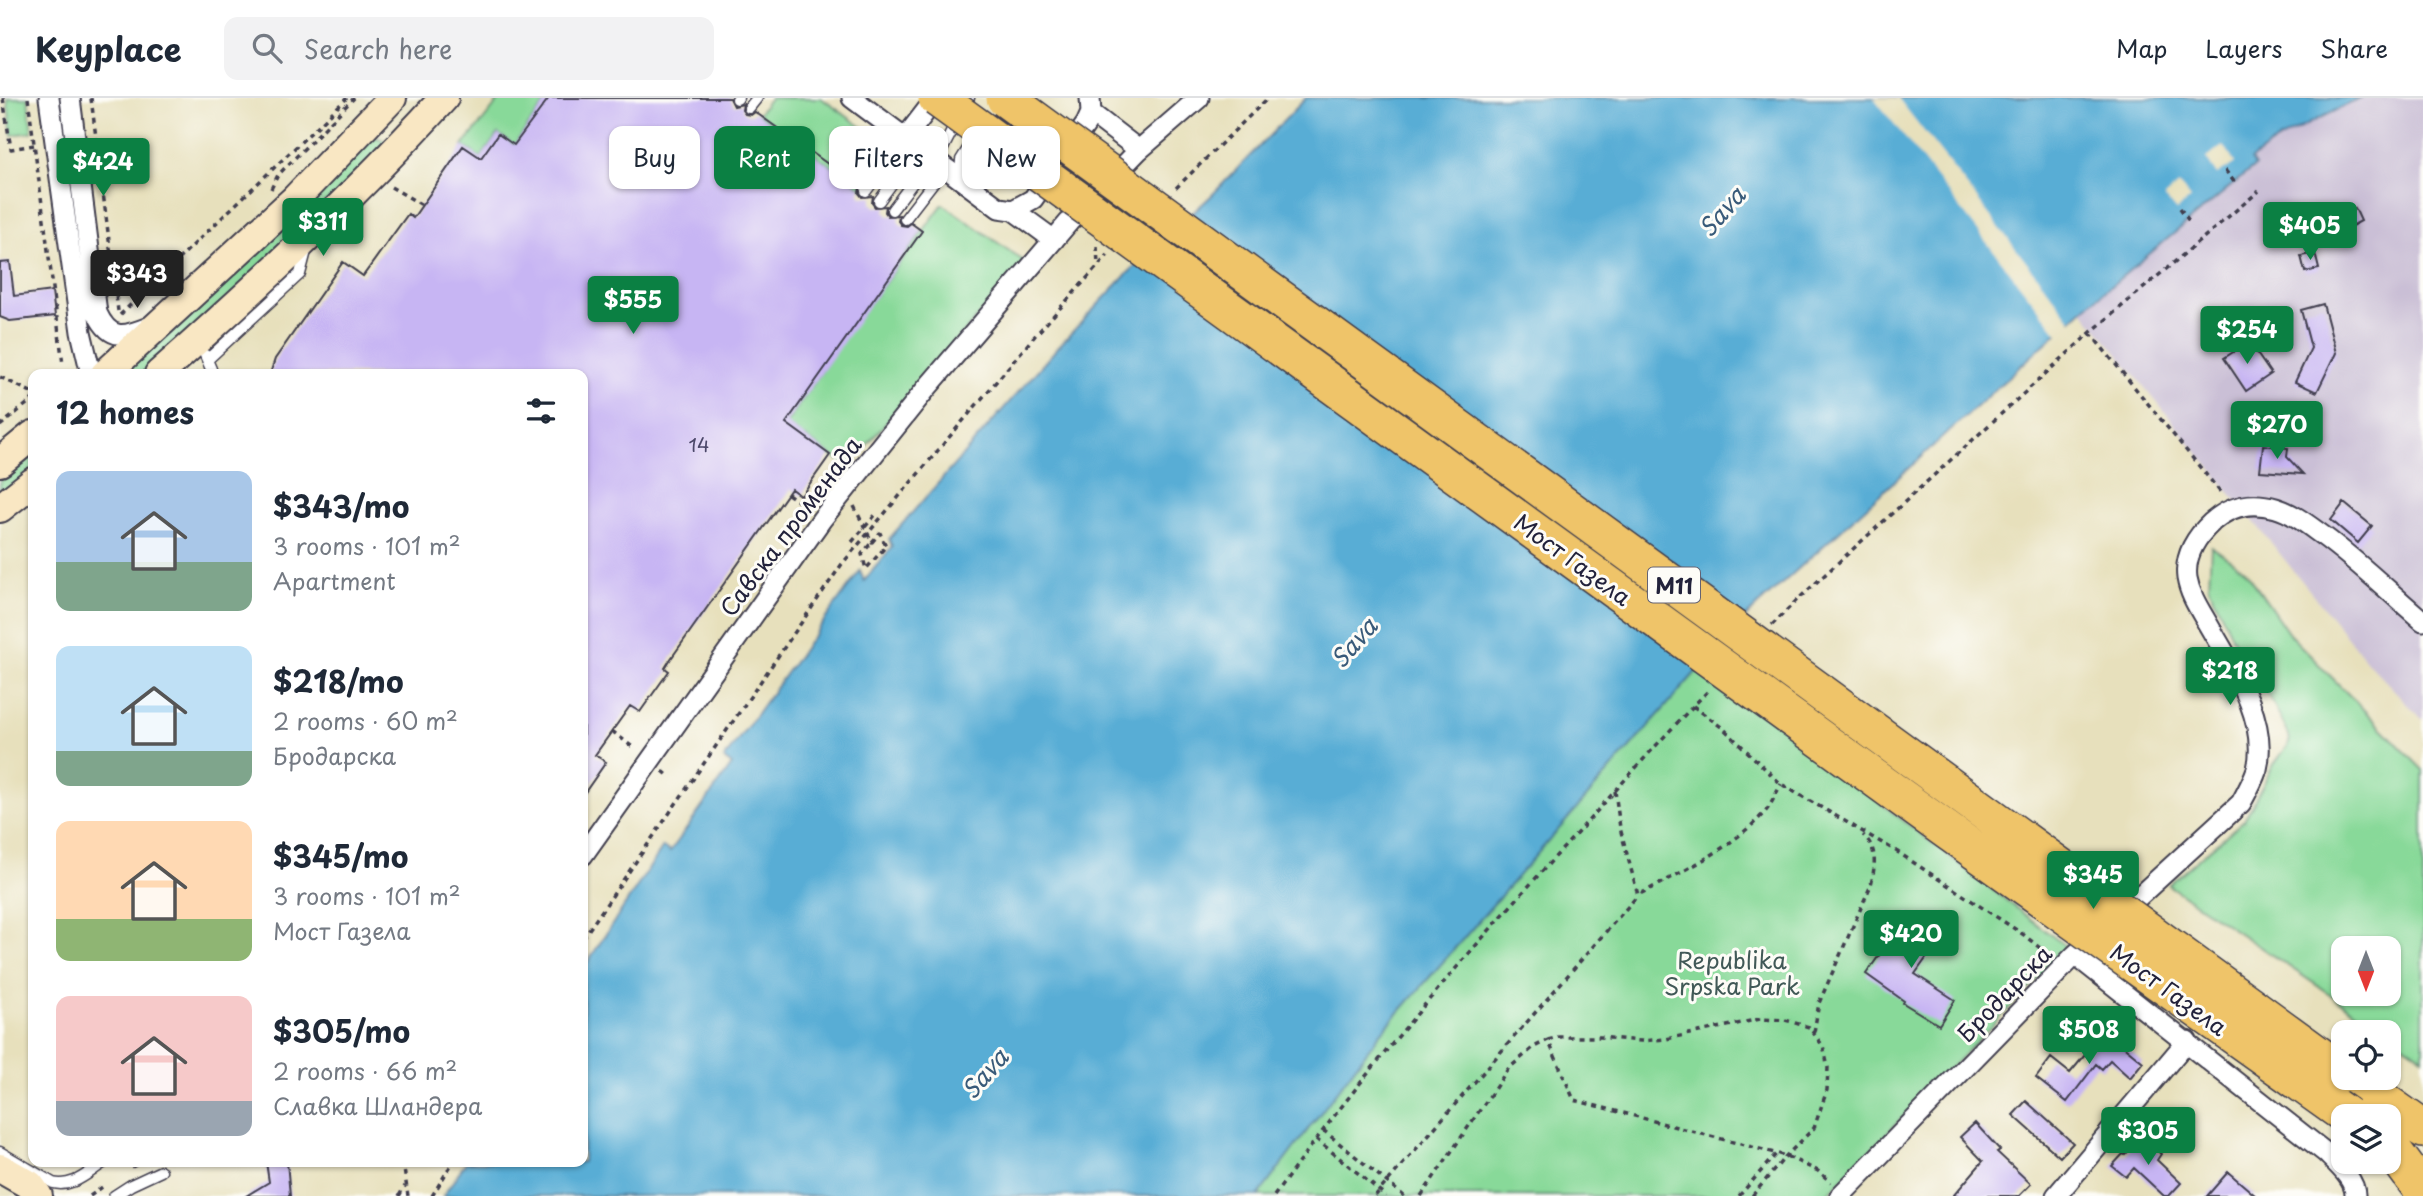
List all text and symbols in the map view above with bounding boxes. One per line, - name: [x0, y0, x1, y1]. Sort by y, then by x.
- search box: [224, 17, 714, 80]
- text: Keyplace: [35, 23, 182, 73]
- icon: search: [248, 29, 286, 67]
- text: Search here: [304, 29, 452, 68]
- text: Map: [2116, 30, 2167, 66]
- text: Layers: [2205, 30, 2282, 66]
- text: Share: [2320, 30, 2388, 66]
- chip: Buy: [609, 126, 700, 189]
- chip: Rent: [714, 126, 815, 189]
- chip: Filters: [829, 126, 948, 189]
- chip: New: [962, 126, 1060, 189]
- pin: $424: [62, 139, 144, 198]
- text: $424: [73, 143, 133, 178]
- water label: Sava: [1689, 177, 1754, 244]
- pin: $311: [282, 198, 364, 258]
- pin: $405: [2269, 202, 2351, 262]
- text: $311: [298, 203, 348, 238]
- text: $405: [2279, 207, 2341, 242]
- pin: $343: [96, 250, 178, 310]
- text: $343: [107, 255, 167, 290]
- pin: $555: [592, 276, 674, 336]
- text: $555: [604, 281, 662, 316]
- pin: $254: [2206, 306, 2288, 366]
- text: $254: [2216, 311, 2278, 346]
- text: 12 homes: [56, 389, 194, 434]
- icon: filters: [522, 392, 560, 430]
- pin: $270: [2236, 402, 2318, 461]
- text: $270: [2247, 406, 2307, 441]
- street label: Савска променада: [711, 428, 870, 623]
- house number: 14: [688, 430, 710, 458]
- text: $343/mo: [273, 483, 409, 528]
- icon: home: [112, 499, 196, 583]
- street label: Мост Газела: [1507, 504, 1639, 614]
- text: 3 rooms · 101 m²: [273, 528, 461, 563]
- text: Apartment: [273, 563, 396, 598]
- road number: M11: [1648, 568, 1700, 602]
- water label: Sava: [1321, 608, 1386, 675]
- pin: $218: [2189, 648, 2271, 707]
- text: $218: [2202, 652, 2258, 687]
- text: $218/mo: [273, 658, 404, 703]
- icon: home: [112, 674, 196, 758]
- text: 2 rooms · 60 m²: [273, 703, 458, 738]
- text: Бродарска: [273, 738, 396, 773]
- text: $345/mo: [273, 833, 408, 878]
- icon: home: [112, 849, 196, 933]
- pin: $345: [2052, 852, 2134, 911]
- text: $345: [2063, 856, 2123, 891]
- text: 3 rooms · 101 m²: [273, 878, 461, 913]
- pin: $420: [1870, 910, 1952, 970]
- text: Мост Газела: [273, 913, 411, 948]
- text: $420: [1880, 915, 1942, 950]
- street label: Мост Газела: [2103, 934, 2235, 1044]
- street label: Бродарска: [1949, 936, 2060, 1049]
- north arrow: [2331, 936, 2401, 1006]
- map controls: [2331, 936, 2401, 1174]
- park label: Republika Srpska Park: [1664, 942, 1800, 1003]
- pin: $508: [2048, 1006, 2130, 1066]
- text: $305/mo: [273, 1008, 410, 1053]
- text: $508: [2059, 1011, 2119, 1046]
- button: locate: [2331, 1020, 2401, 1090]
- icon: home: [112, 1024, 196, 1108]
- water label: Sava: [952, 1039, 1017, 1106]
- text: 2 rooms · 66 m²: [273, 1053, 457, 1088]
- text: Славка Шландера: [273, 1088, 482, 1123]
- button: layers: [2331, 1104, 2401, 1174]
- pin: $305: [2107, 1108, 2189, 1167]
- text: $305: [2117, 1112, 2179, 1147]

